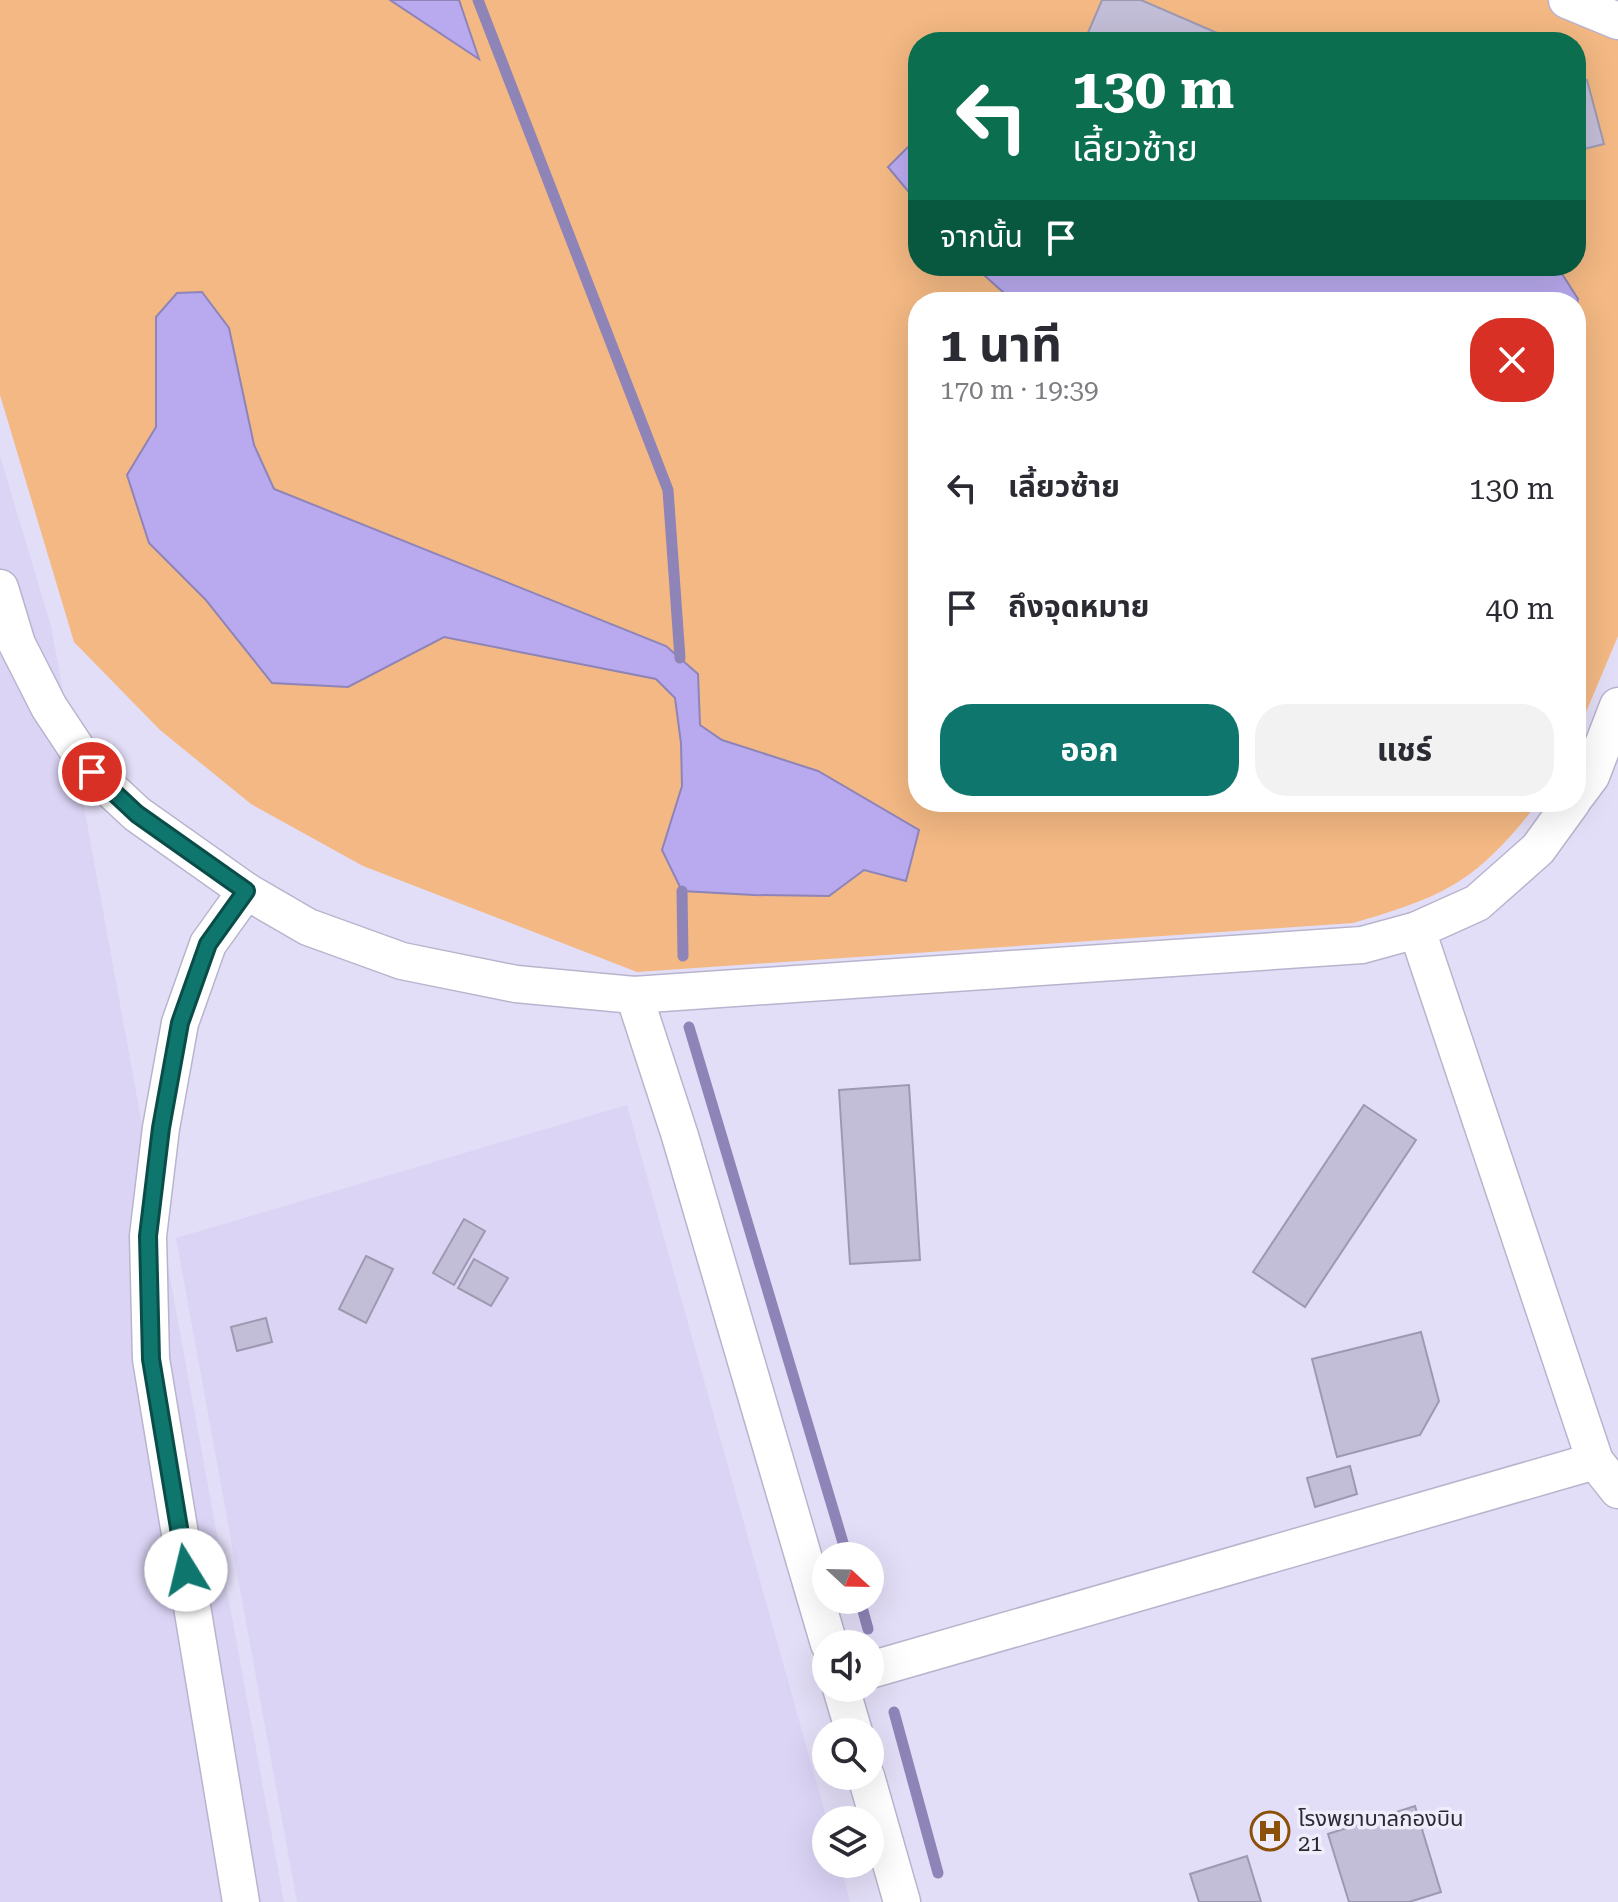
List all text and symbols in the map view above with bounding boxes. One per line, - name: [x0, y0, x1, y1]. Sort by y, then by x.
- text: 130 m: [1072, 56, 1234, 122]
- icon: left: [940, 64, 1044, 168]
- text: เลี้ยวซ้าย: [1072, 128, 1198, 170]
- icon: arrive: [1039, 216, 1083, 260]
- text: จากนั้น: [940, 219, 1023, 254]
- text: 1 นาที: [940, 317, 1062, 373]
- button: close: [1470, 318, 1554, 402]
- text: 170 m · 19:39: [940, 375, 1099, 405]
- icon: left: [940, 466, 984, 510]
- text: เลี้ยวซ้าย: [1008, 469, 1120, 504]
- text: 130 m: [1469, 471, 1554, 506]
- icon: arrive: [940, 586, 984, 630]
- text: ถึงจุดหมาย: [1008, 589, 1149, 624]
- text: 40 m: [1485, 591, 1554, 626]
- button: ออก: [940, 704, 1239, 796]
- button: แชร์: [1255, 704, 1554, 796]
- pin: [58, 738, 126, 806]
- icon: arrive: [70, 750, 114, 794]
- position arrow: [144, 1528, 228, 1612]
- north arrow: [812, 1542, 884, 1614]
- map controls: [812, 1542, 884, 1878]
- button: sound: [812, 1630, 884, 1702]
- button: search: [812, 1718, 884, 1790]
- button: layers: [812, 1806, 884, 1878]
- place label: โรงพยาบาลกองบิน 21: [1298, 1806, 1464, 1856]
- hospital icon: โรงพยาบาลกองบิน 21: [1249, 1810, 1291, 1852]

